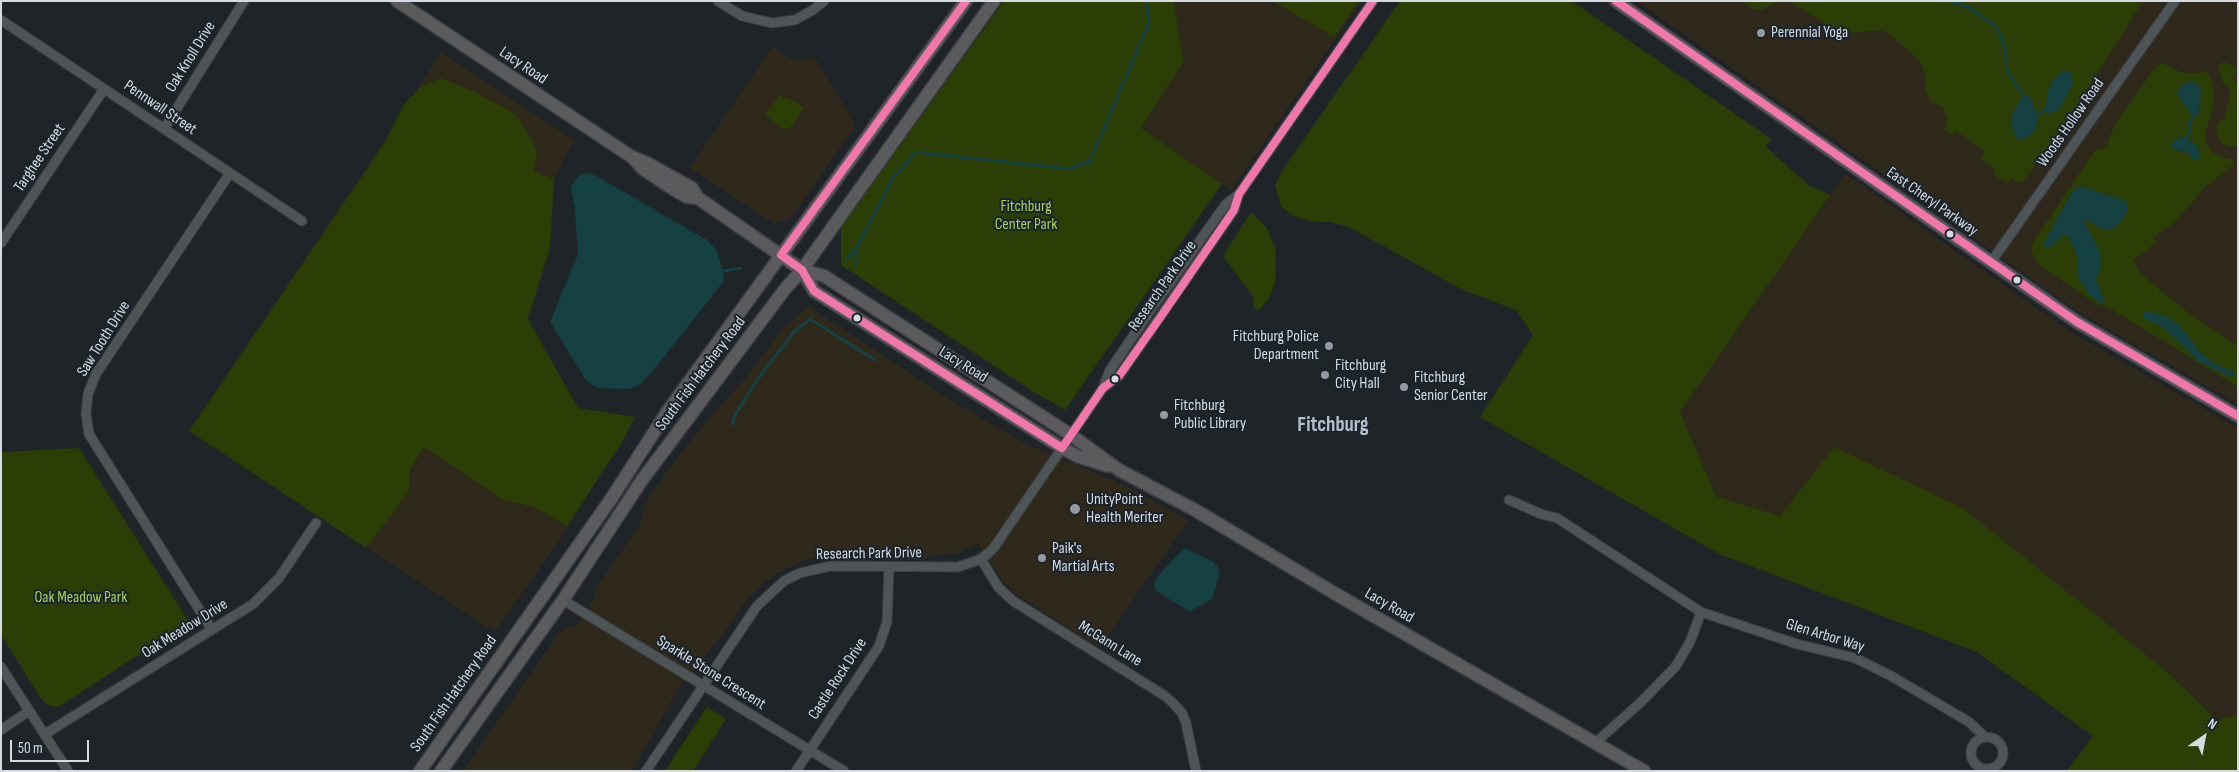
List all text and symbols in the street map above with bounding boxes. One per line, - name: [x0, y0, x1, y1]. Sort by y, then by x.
- street label: Oak Knoll Drive: [162, 18, 220, 96]
- place label: Perennial Yoga: [1771, 23, 1848, 43]
- marker: Perennial Yoga: [1755, 27, 1767, 39]
- street label: Lacy Road: [495, 43, 551, 89]
- street label: Woods Hollow Road: [2033, 75, 2109, 171]
- street label: Pennwall Street: [120, 77, 200, 139]
- street label: Targhee Street: [10, 120, 70, 196]
- street label: East Cheryl Parkway: [1882, 163, 1982, 241]
- park label: Fitchburg Center Park: [995, 197, 1057, 235]
- unlabelled marker: [1945, 229, 1955, 239]
- street label: Research Park Drive: [1125, 237, 1201, 335]
- unlabelled marker: [2012, 275, 2022, 285]
- street label: Saw Tooth Drive: [73, 298, 135, 380]
- street label: South Fish Hatchery Road: [652, 313, 750, 435]
- unlabelled marker: [852, 313, 862, 323]
- place label: Fitchburg Police Department: [1233, 327, 1319, 365]
- marker: Fitchburg Police Department: [1323, 340, 1335, 352]
- street label: Lacy Road: [935, 343, 991, 387]
- place label: Fitchburg City Hall: [1335, 356, 1386, 394]
- place label: Fitchburg Senior Center: [1414, 368, 1488, 406]
- marker: Fitchburg City Hall: [1319, 369, 1331, 381]
- unlabelled marker: [1110, 374, 1120, 384]
- marker: Fitchburg Senior Center: [1398, 381, 1410, 393]
- place label: Fitchburg Public Library: [1174, 396, 1246, 434]
- marker: Fitchburg Public Library: [1158, 409, 1170, 421]
- district label: Fitchburg: [1297, 413, 1369, 439]
- place label: UnityPoint Health Meriter: [1086, 490, 1163, 528]
- marker: UnityPoint Health Meriter: [1068, 502, 1082, 516]
- place label: Paik's Martial Arts: [1052, 539, 1114, 577]
- street label: Research Park Drive: [816, 543, 922, 565]
- marker: Paik's Martial Arts: [1036, 552, 1048, 564]
- street label: Lacy Road: [1361, 584, 1417, 628]
- park label: Oak Meadow Park: [35, 588, 127, 608]
- street label: Oak Meadow Drive: [139, 595, 231, 663]
- street label: Glen Arbor Way: [1783, 615, 1867, 657]
- street label: McGann Lane: [1075, 617, 1145, 671]
- street label: South Fish Hatchery Road: [407, 632, 501, 756]
- street label: Sparkle Stone Crescent: [653, 632, 769, 714]
- street label: Castle Rock Drive: [805, 635, 871, 723]
- north arrow: [2179, 712, 2229, 762]
- text: N: [2205, 715, 2220, 733]
- scale bar: [12, 730, 91, 762]
- text: 50 m: [18, 739, 43, 758]

